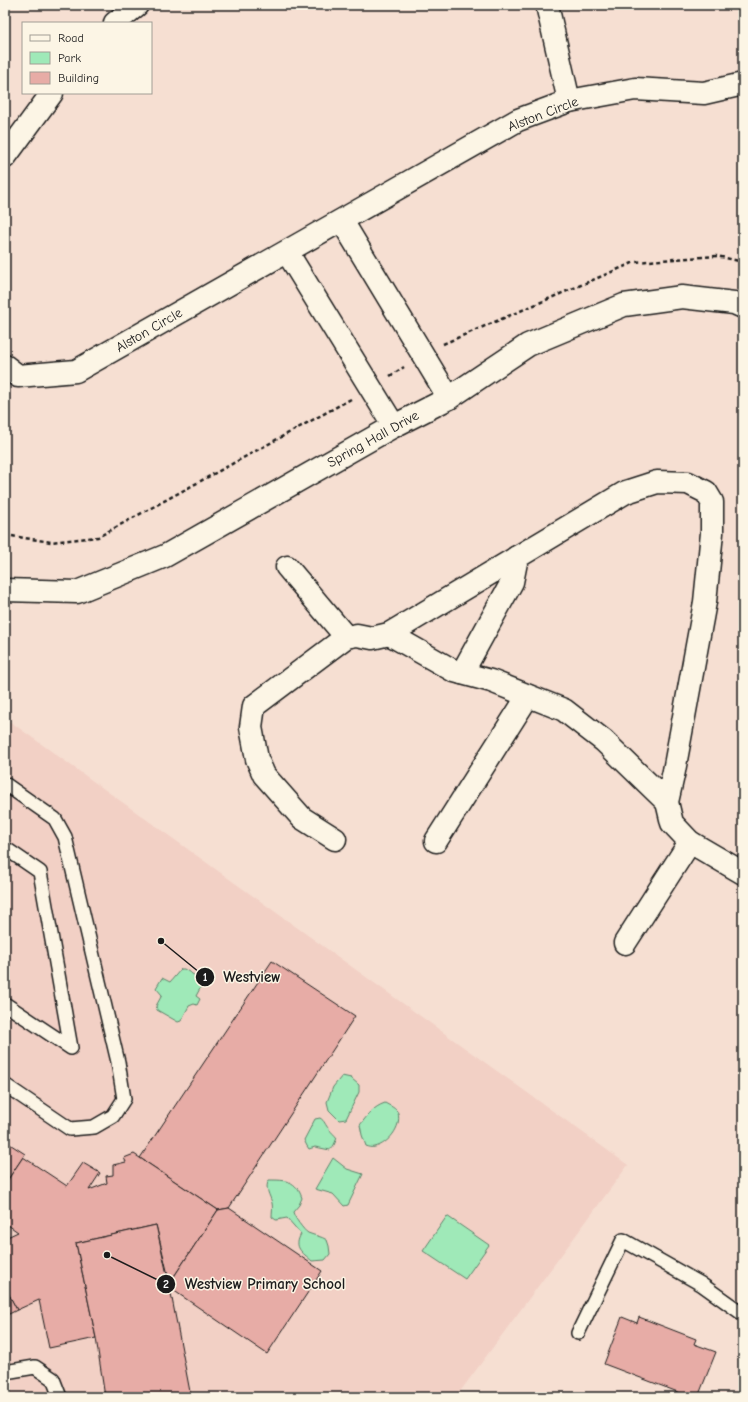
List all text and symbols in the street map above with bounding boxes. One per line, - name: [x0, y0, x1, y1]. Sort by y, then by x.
- legend: [22, 22, 152, 94]
- text: Road: [58, 31, 84, 45]
- text: Park: [58, 51, 81, 65]
- text: Building: [58, 71, 99, 85]
- street label: Alston Circle: [505, 93, 581, 135]
- street label: Alston Circle: [113, 304, 185, 356]
- street label: Spring Hall Drive: [324, 407, 422, 471]
- callout: Westview: [195, 964, 288, 991]
- text: Westview: [223, 968, 281, 986]
- text: 1: [203, 970, 208, 984]
- callout: Westview Primary School: [156, 1270, 353, 1297]
- text: Westview Primary School: [185, 1275, 345, 1293]
- text: 2: [163, 1277, 169, 1291]

